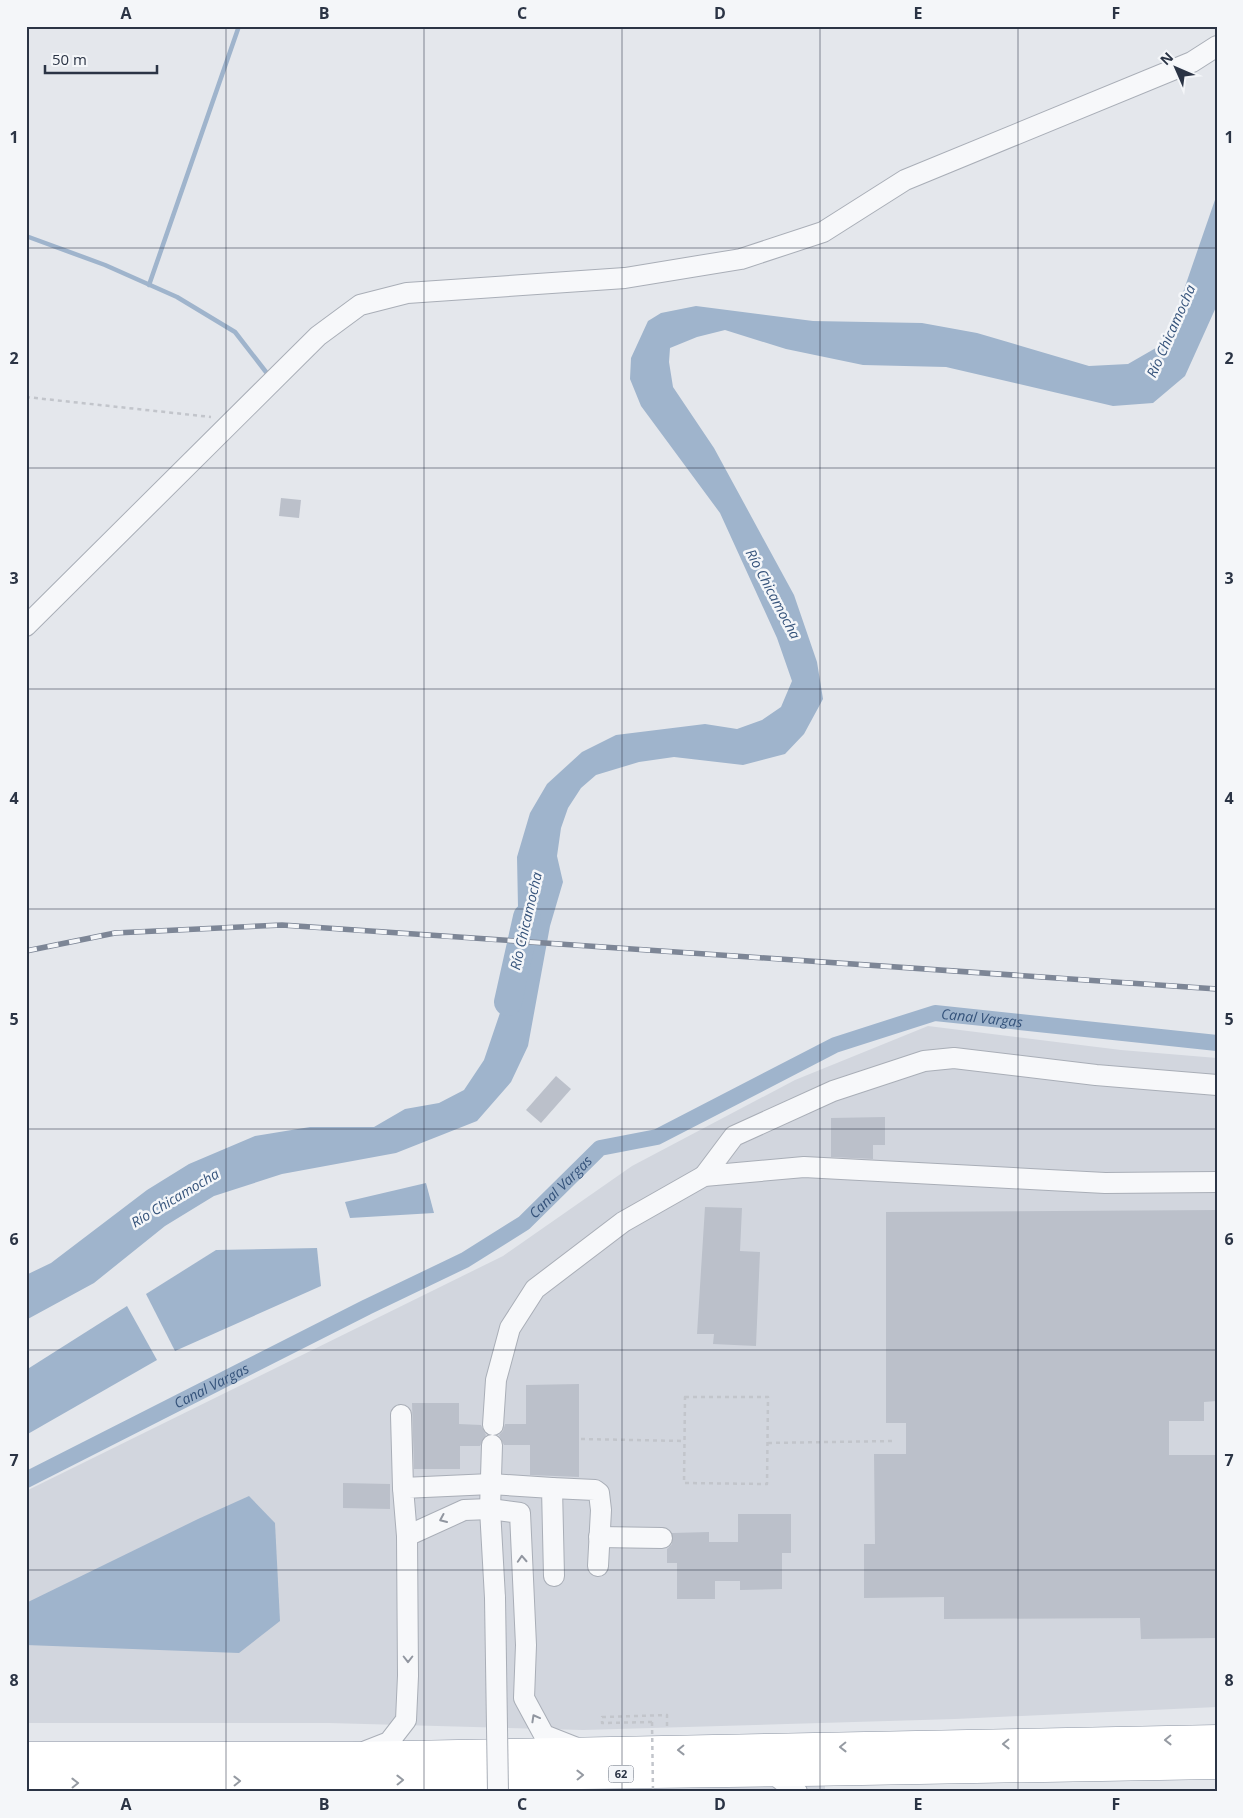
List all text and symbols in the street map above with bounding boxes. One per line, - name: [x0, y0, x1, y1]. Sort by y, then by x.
- text: A: [120, 2, 132, 24]
- text: B: [319, 2, 329, 24]
- text: C: [517, 2, 527, 24]
- text: D: [714, 2, 726, 24]
- text: E: [914, 2, 923, 24]
- text: F: [1112, 2, 1120, 24]
- scale bar: [45, 42, 158, 74]
- north arrow: [1150, 42, 1200, 92]
- text: N: [1156, 48, 1177, 69]
- text: 50 m: [52, 49, 87, 69]
- text: 1: [9, 126, 19, 148]
- text: 1: [1224, 126, 1234, 148]
- water label: Río Chicamocha: [1142, 281, 1200, 380]
- text: 2: [9, 347, 19, 369]
- text: 2: [1224, 347, 1234, 369]
- water label: Río Chicamocha: [742, 545, 805, 642]
- text: 3: [9, 567, 19, 589]
- text: 3: [1224, 567, 1234, 589]
- text: 4: [9, 787, 19, 809]
- text: 4: [1224, 787, 1234, 809]
- water label: Río Chicamocha: [505, 870, 546, 972]
- water label: Canal Vargas: [940, 1004, 1024, 1031]
- text: 5: [9, 1008, 19, 1030]
- text: 5: [1224, 1008, 1234, 1030]
- water label: Canal Vargas: [524, 1151, 596, 1222]
- water label: Río Chicamocha: [127, 1164, 222, 1231]
- text: 6: [9, 1228, 19, 1250]
- text: 6: [1224, 1228, 1234, 1250]
- water label: Canal Vargas: [171, 1358, 252, 1412]
- text: 7: [9, 1449, 19, 1471]
- text: 7: [1224, 1449, 1234, 1471]
- one-way arrow: [439, 1513, 448, 1524]
- one-way arrow: [516, 1554, 527, 1562]
- one-way arrow: [403, 1655, 413, 1663]
- text: 8: [9, 1669, 19, 1691]
- text: 8: [1224, 1669, 1234, 1691]
- one-way arrow: [531, 1715, 541, 1724]
- one-way arrow: [1164, 1735, 1172, 1745]
- one-way arrow: [1001, 1738, 1009, 1749]
- one-way arrow: [839, 1742, 846, 1752]
- one-way arrow: [676, 1745, 684, 1755]
- road number: 62: [608, 1766, 634, 1782]
- one-way arrow: [576, 1770, 584, 1780]
- one-way arrow: [396, 1775, 404, 1785]
- one-way arrow: [234, 1776, 242, 1786]
- one-way arrow: [72, 1778, 79, 1788]
- text: A: [120, 1793, 132, 1815]
- text: B: [319, 1793, 329, 1815]
- text: C: [517, 1793, 527, 1815]
- text: D: [714, 1793, 726, 1815]
- text: E: [914, 1793, 923, 1815]
- text: F: [1112, 1793, 1120, 1815]

